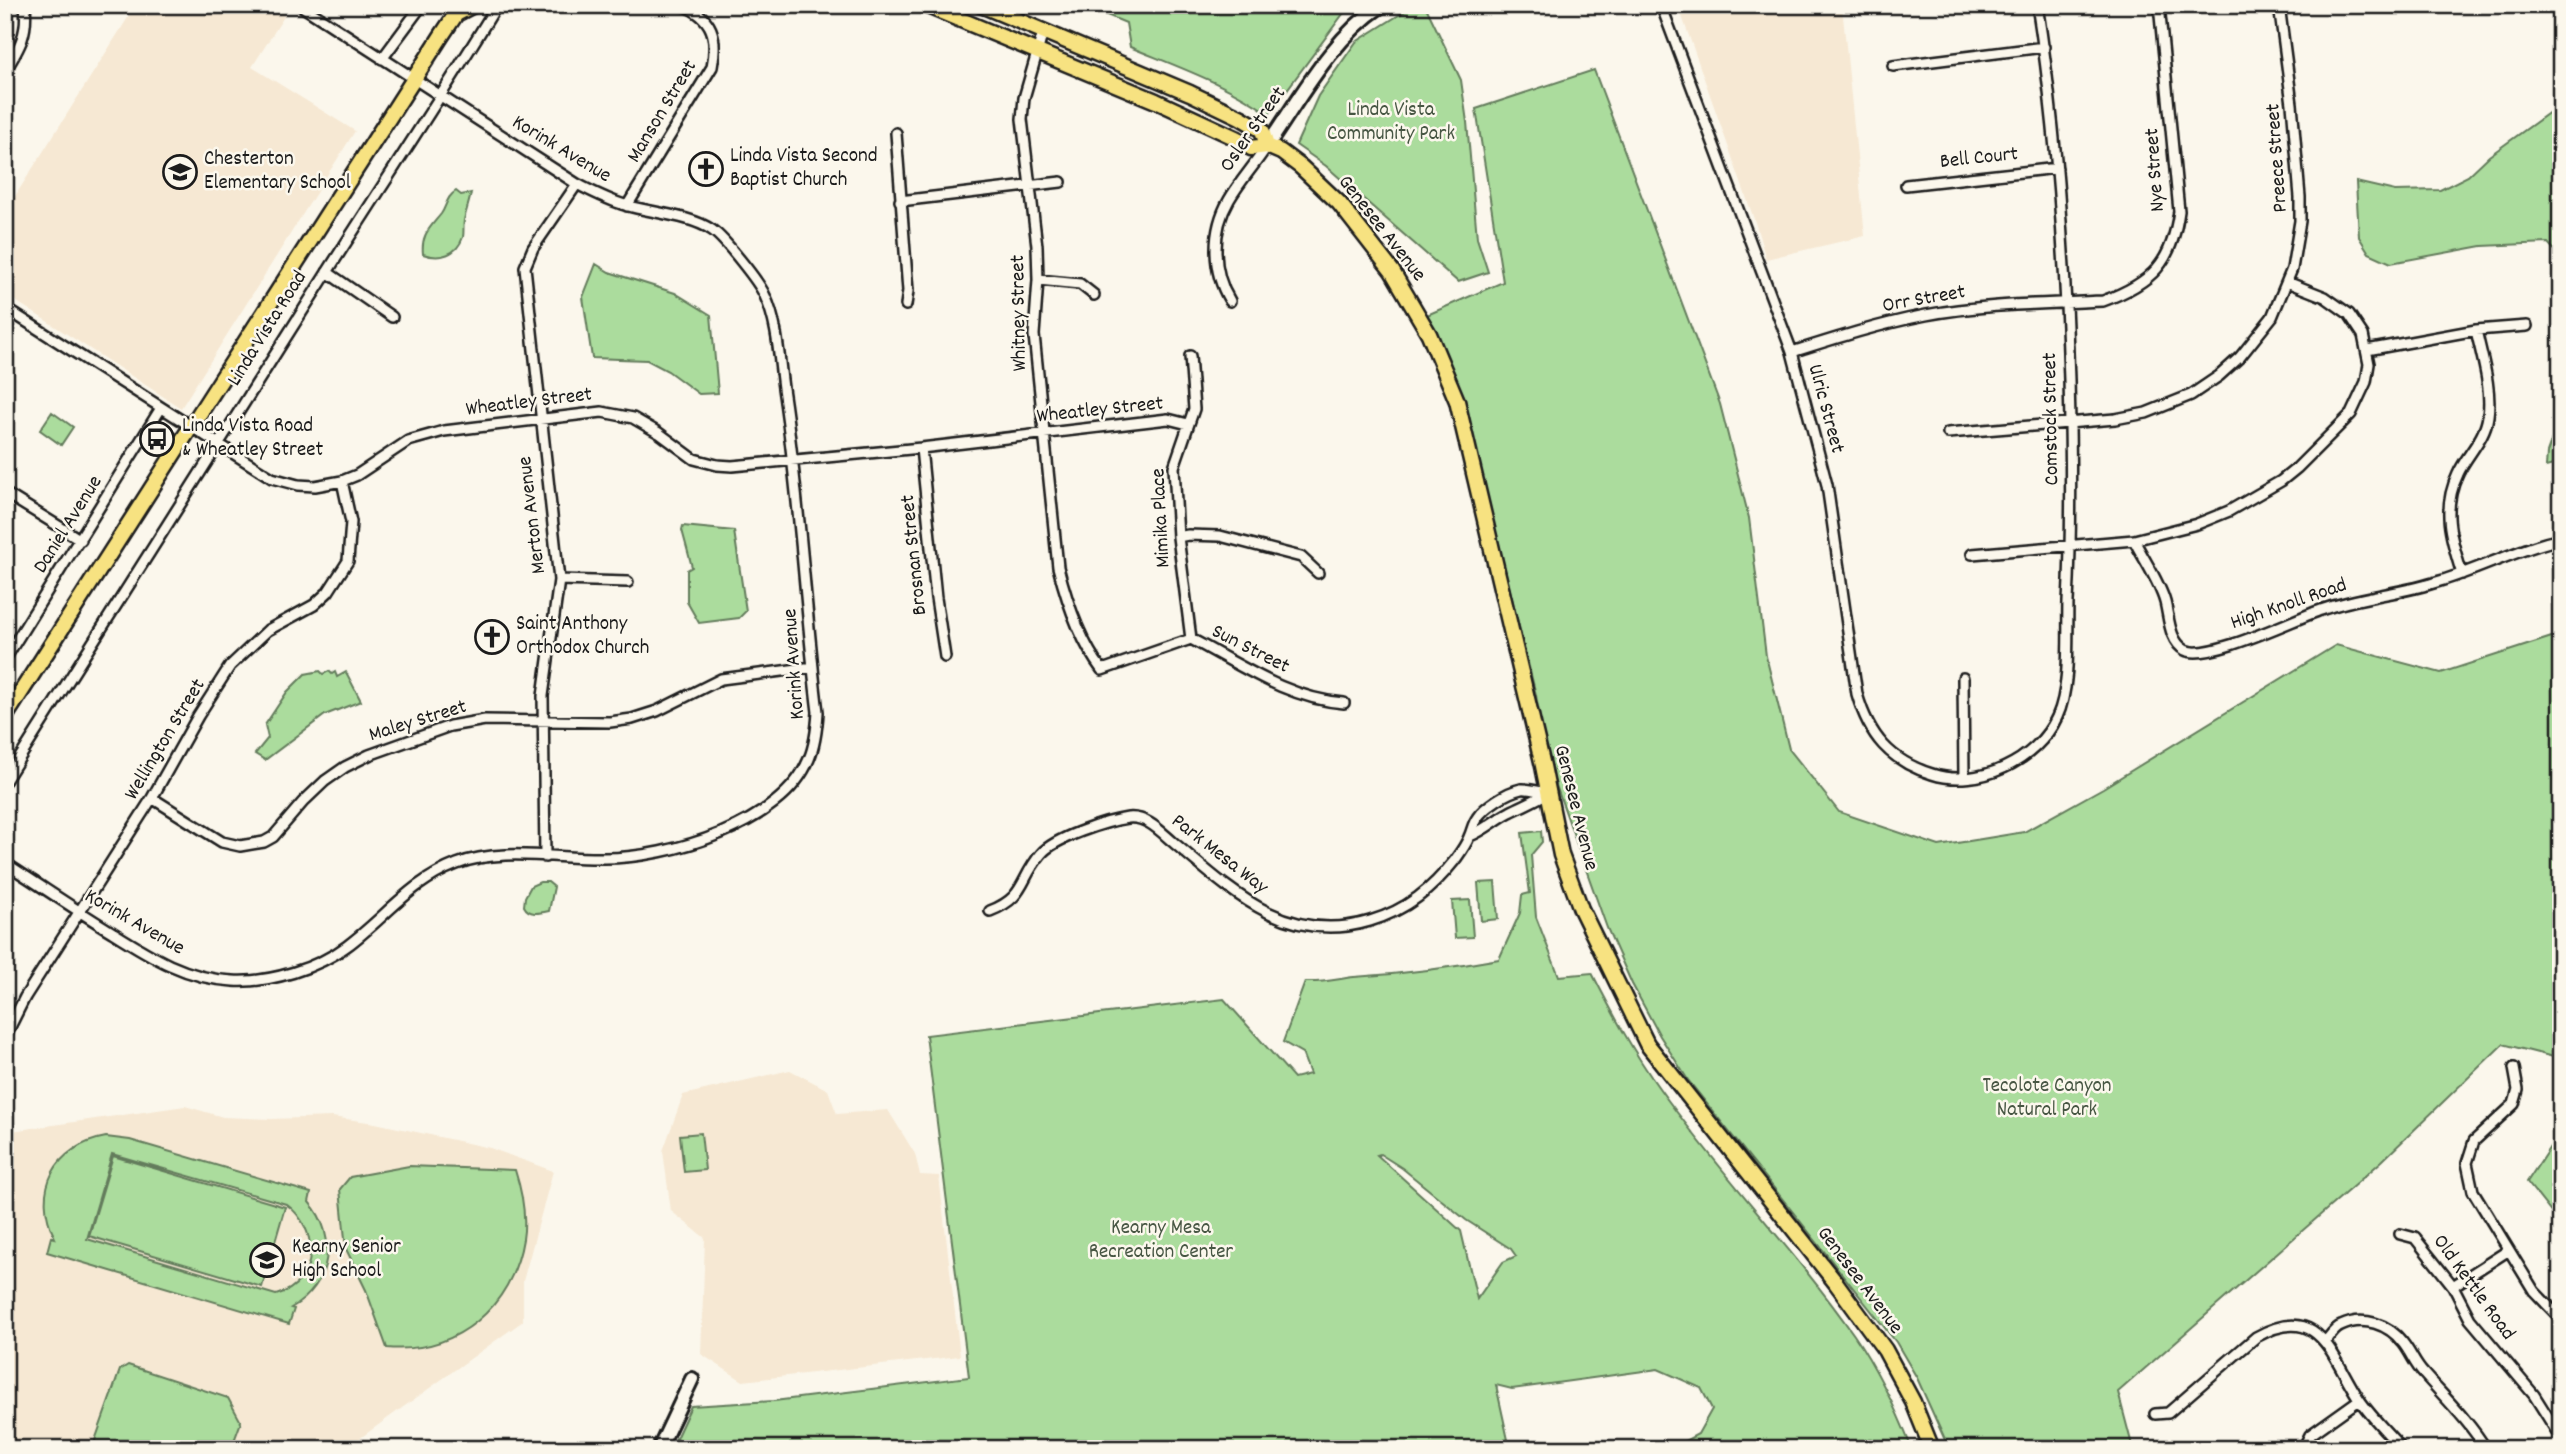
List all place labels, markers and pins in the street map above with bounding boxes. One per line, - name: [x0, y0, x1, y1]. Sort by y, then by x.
- place label: Linda Vista Second Baptist Church: [730, 142, 878, 196]
- place label: Chesterton Elementary School: [204, 145, 351, 199]
- church icon: Linda Vista Second Baptist Church: [687, 150, 725, 188]
- school or university icon: Chesterton Elementary School: [161, 153, 199, 191]
- place label: Linda Vista Road & Wheatley Street: [182, 412, 323, 466]
- bus stop icon: Linda Vista Road & Wheatley Street: [138, 420, 176, 458]
- place label: Saint Anthony Orthodox Church: [516, 610, 649, 664]
- church icon: Saint Anthony Orthodox Church: [473, 618, 511, 656]
- place label: Kearny Senior High School: [292, 1233, 401, 1287]
- school or university icon: Kearny Senior High School: [248, 1241, 286, 1279]

